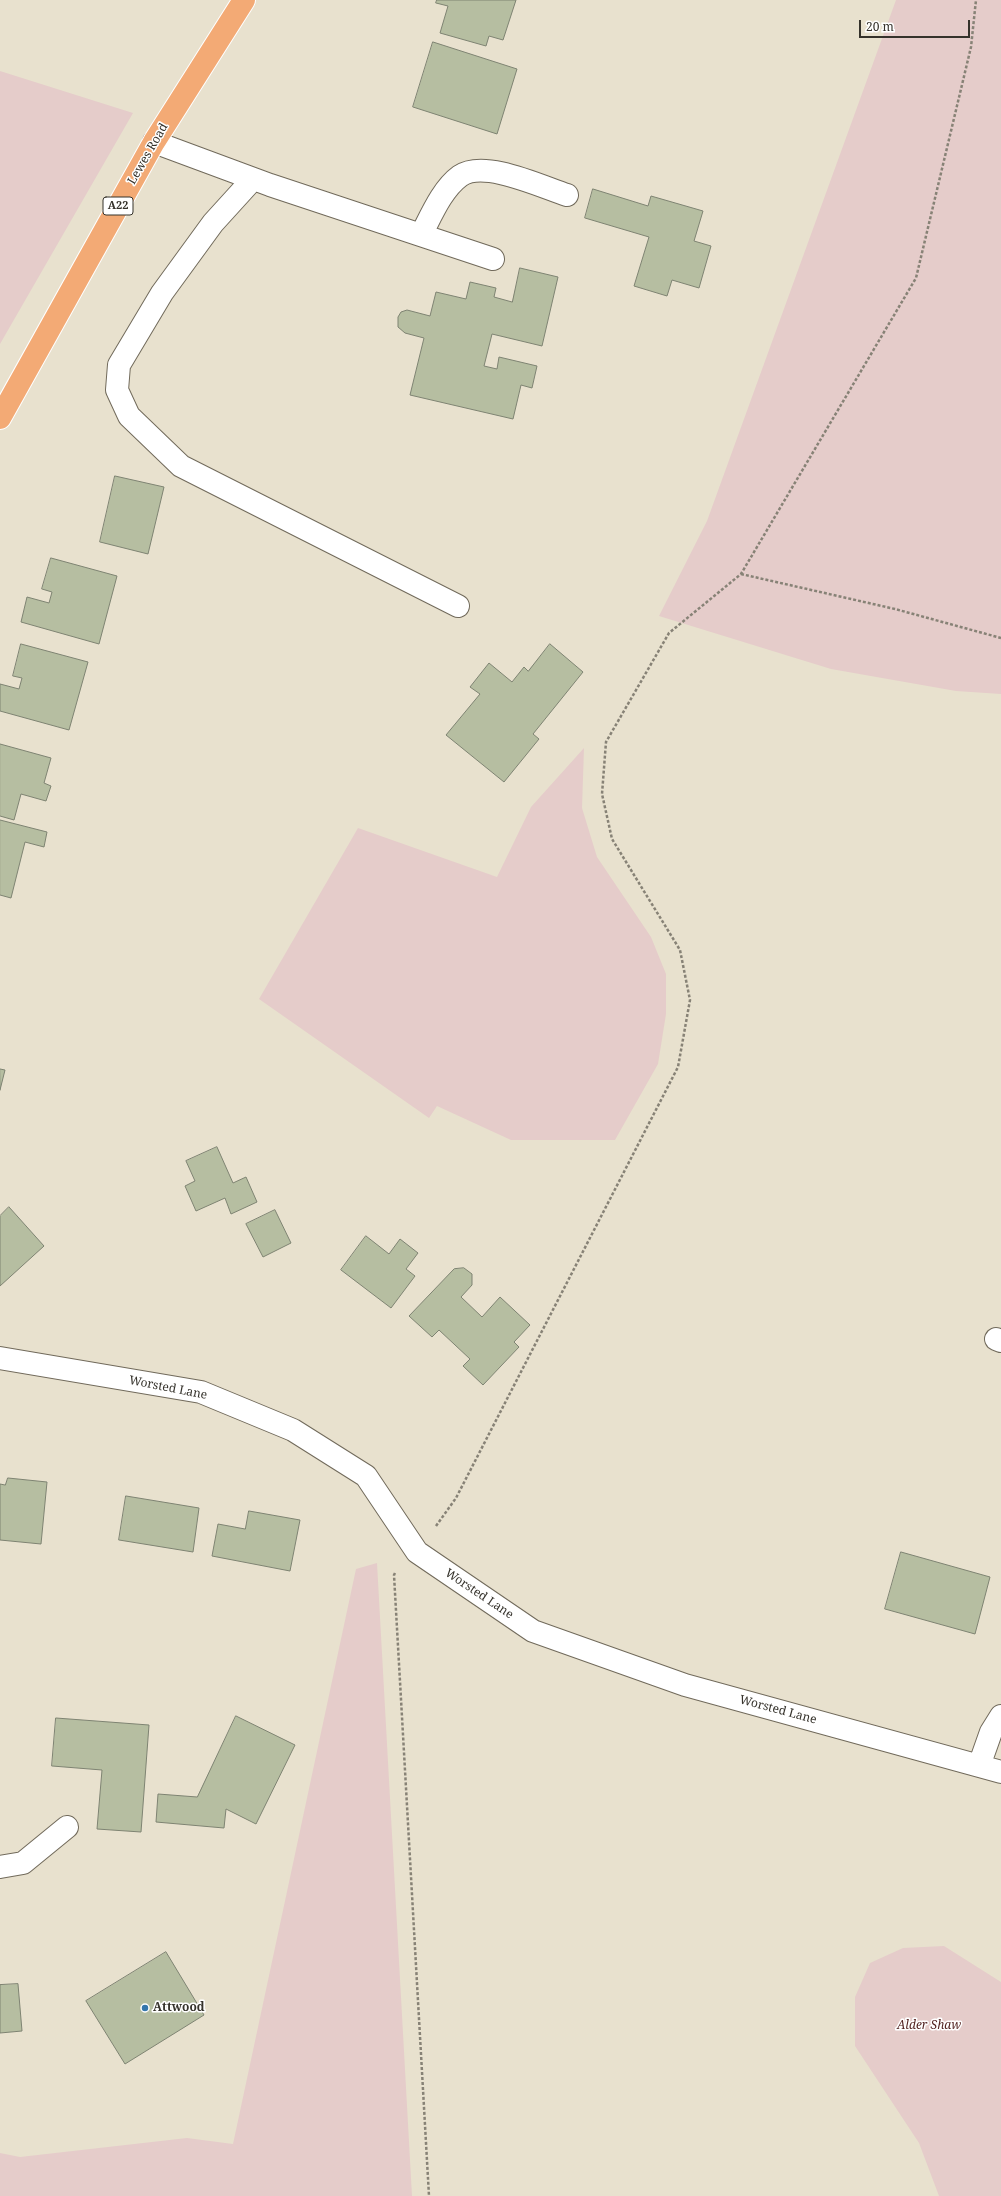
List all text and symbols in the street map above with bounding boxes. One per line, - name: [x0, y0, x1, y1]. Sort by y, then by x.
- scale bar: [861, 12, 972, 38]
- text: 20 m: [866, 18, 894, 35]
- street label: Lewes Road: [125, 121, 171, 187]
- road number: A22: [103, 197, 133, 215]
- street label: Worsted Lane: [128, 1373, 208, 1403]
- street label: Worsted Lane: [442, 1566, 516, 1622]
- street label: Worsted Lane: [738, 1693, 818, 1727]
- place label: Attwood: [153, 2001, 205, 2015]
- marker: Attwood: [140, 2003, 150, 2013]
- park label: Alder Shaw: [897, 2019, 961, 2033]

